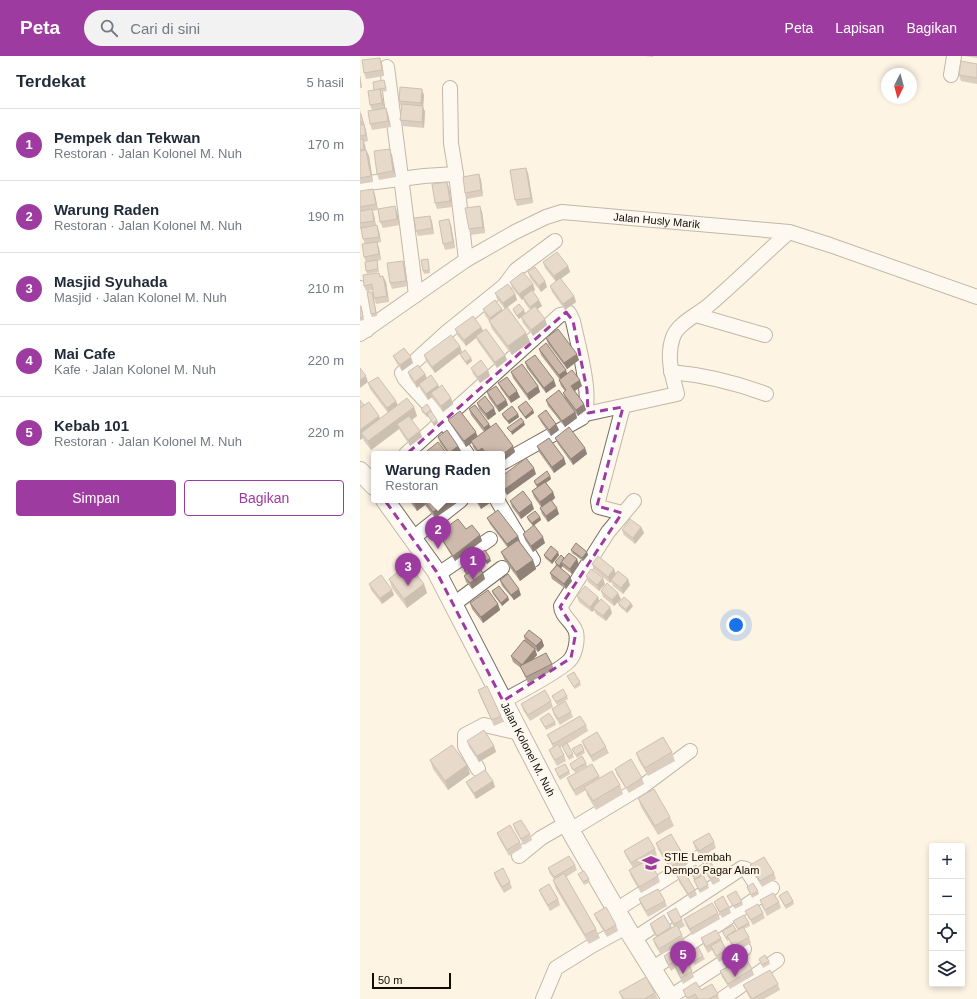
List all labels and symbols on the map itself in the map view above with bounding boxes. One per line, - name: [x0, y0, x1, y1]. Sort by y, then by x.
- north arrow: [881, 68, 917, 104]
- street label: Jalan Husly Marik: [613, 211, 701, 230]
- pin: 2: [425, 516, 451, 549]
- pin: 1: [460, 547, 486, 580]
- pin: 3: [395, 553, 421, 586]
- your location: [726, 615, 746, 635]
- street label: Jalan Kolonel M. Nuh: [499, 700, 558, 798]
- place label: STIE Lembah Dempo Pagar Alam: [664, 851, 759, 876]
- school or university icon: STIE Lembah Dempo Pagar Alam: [641, 853, 661, 873]
- pin: 5: [670, 941, 696, 974]
- pin: 4: [722, 944, 748, 977]
- scale bar: [372, 971, 451, 990]

